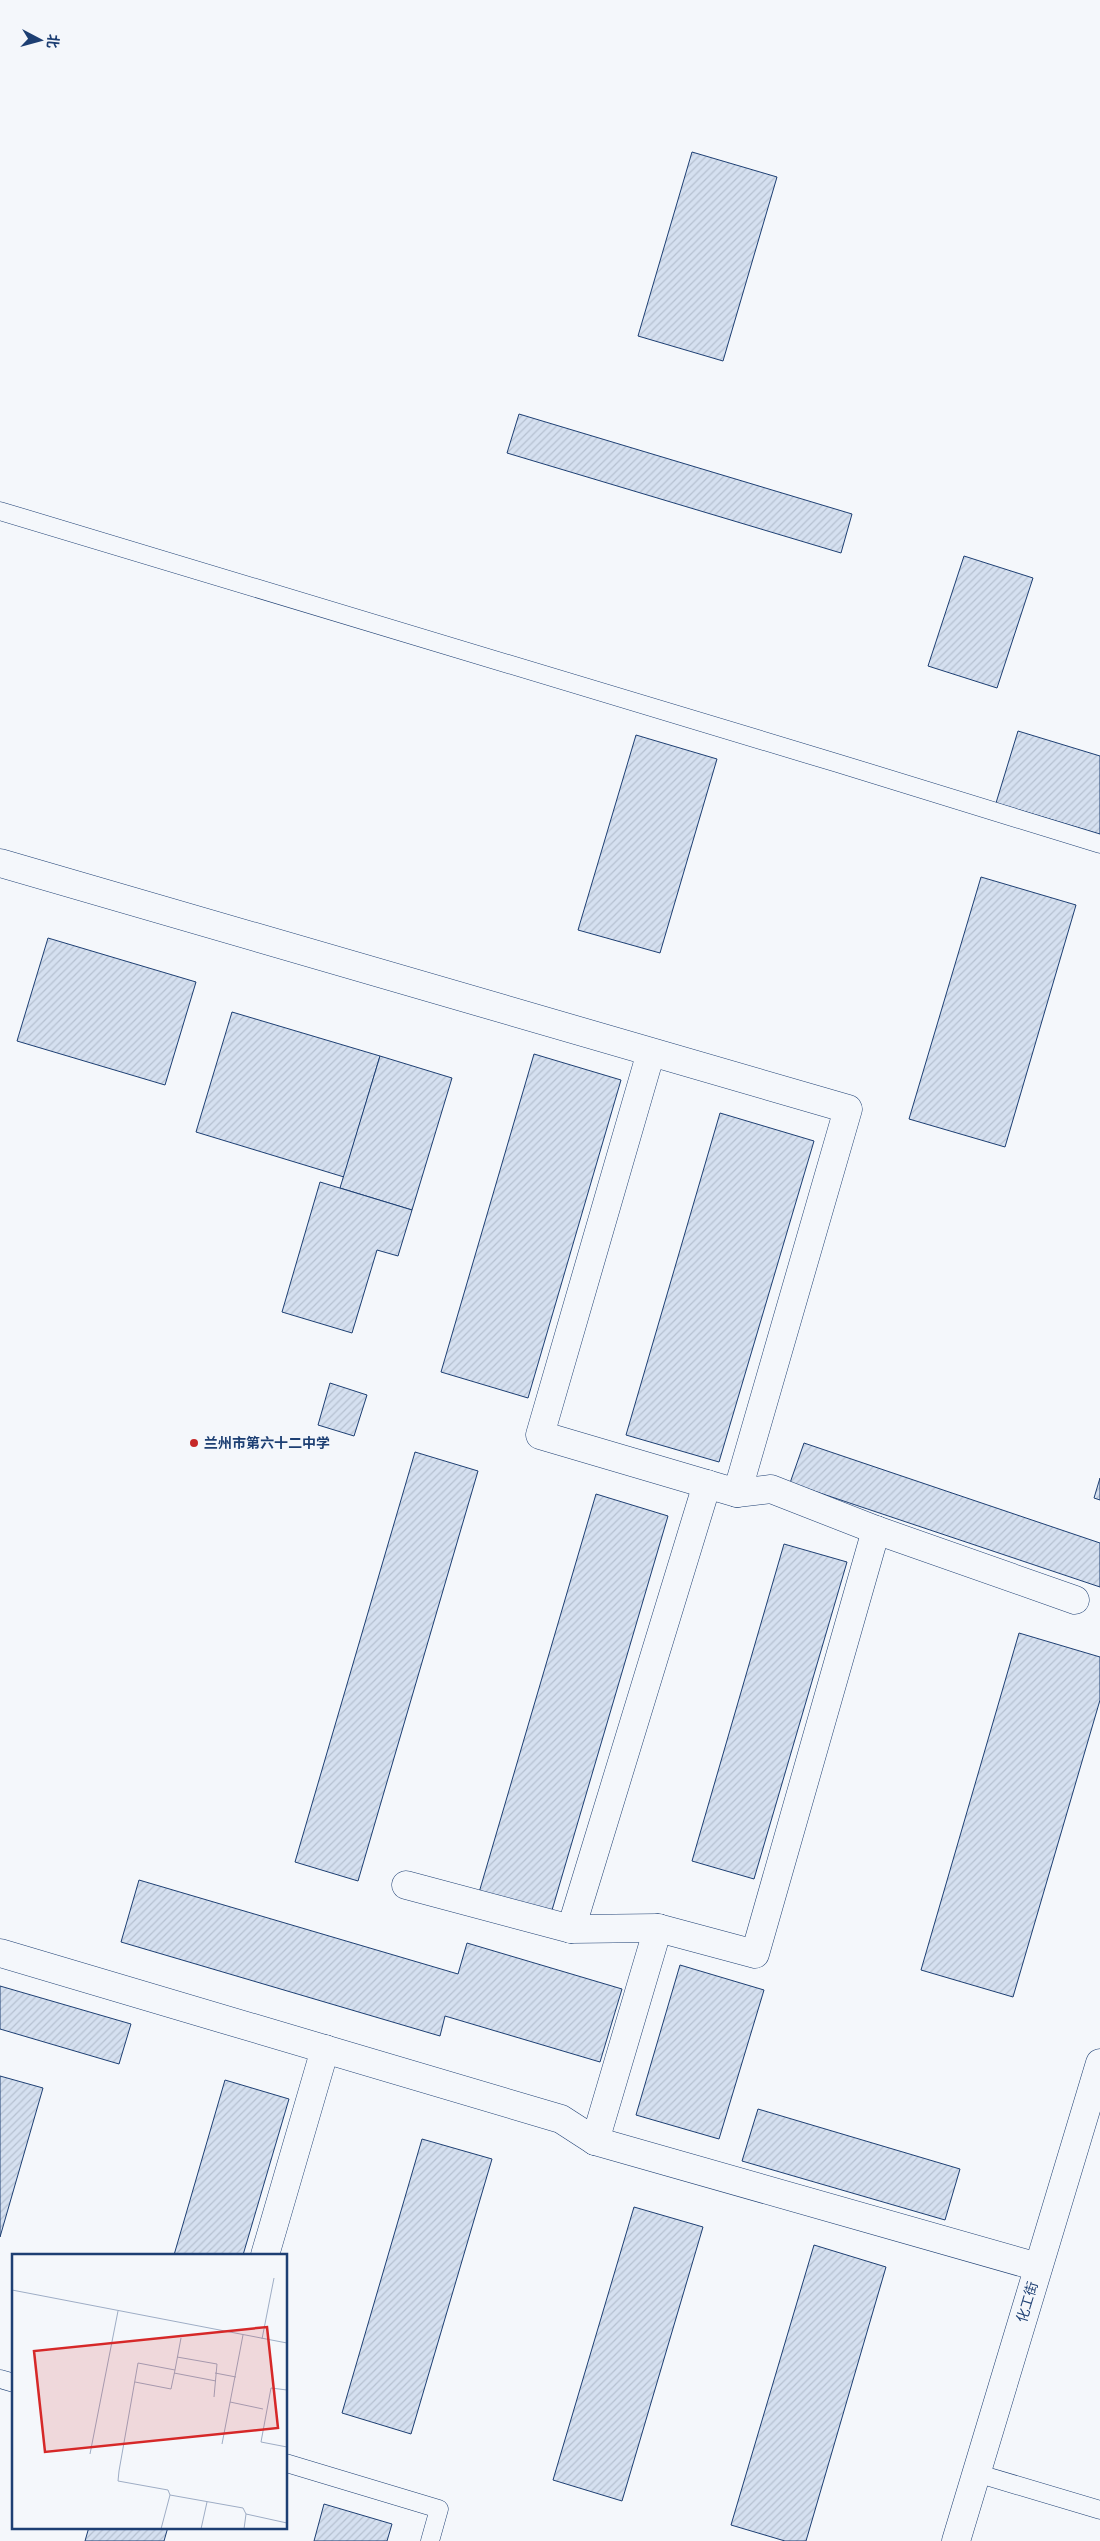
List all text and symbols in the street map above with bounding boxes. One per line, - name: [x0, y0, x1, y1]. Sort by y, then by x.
- north arrow: [15, 15, 65, 65]
- text: 北: [43, 33, 63, 49]
- place label: 兰州市第六十二中学: [204, 1434, 330, 1452]
- marker: 兰州市第六十二中学: [188, 1437, 200, 1449]
- inset map: [12, 2254, 288, 2528]
- street label: 化工街: [1012, 2279, 1042, 2325]

